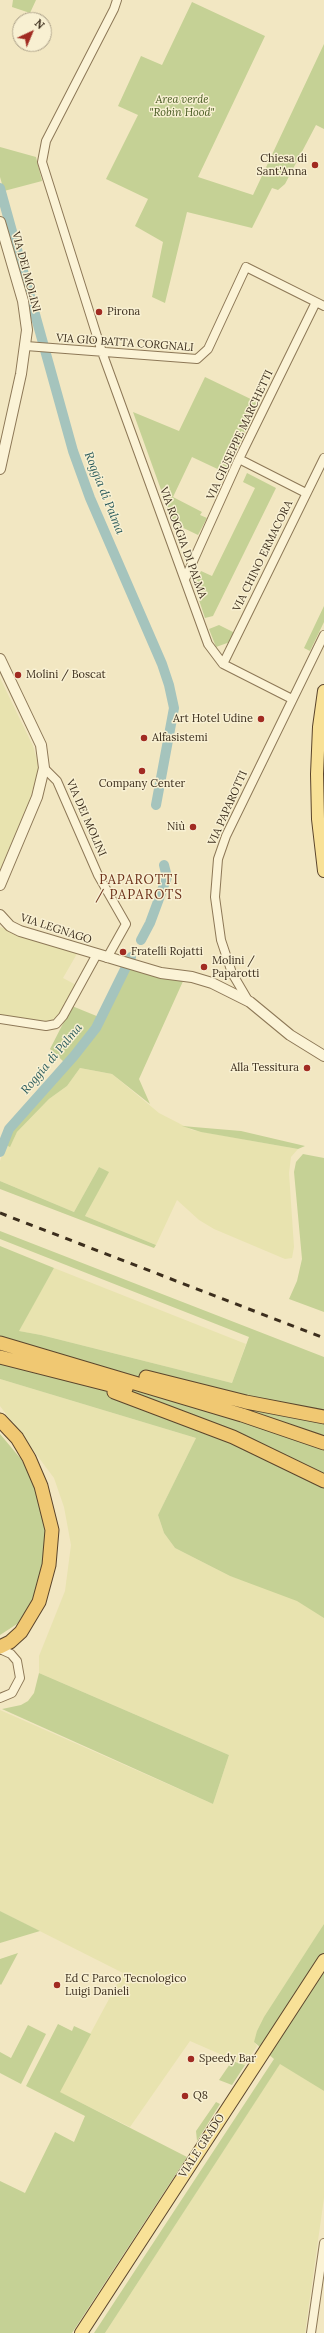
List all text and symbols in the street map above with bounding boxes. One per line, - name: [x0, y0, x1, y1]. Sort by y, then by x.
- north arrow: [12, 12, 52, 52]
- text: N: [32, 16, 48, 32]
- park label: Area verde "Robin Hood": [149, 93, 215, 119]
- place label: Chiesa di Sant'Anna: [257, 152, 307, 178]
- marker: Chiesa di Sant'Anna: [310, 160, 320, 170]
- street label: VIA DEI MOLINI: [9, 230, 43, 314]
- place label: Pirona: [107, 305, 140, 319]
- marker: Pirona: [94, 307, 104, 317]
- street label: VIA GIO BATTA CORGNALI: [56, 332, 194, 354]
- street label: VIA GIUSEPPE MARCHETTI: [204, 368, 276, 502]
- water label: Roggia di Palma: [81, 450, 127, 536]
- street label: VIA ROGGIA DI PALMA: [157, 486, 209, 600]
- street label: VIA CHINO ERMACORA: [230, 498, 296, 614]
- place label: Molini / Boscat: [26, 668, 106, 682]
- marker: Molini / Boscat: [13, 670, 23, 680]
- place label: Art Hotel Udine: [173, 712, 253, 726]
- marker: Art Hotel Udine: [256, 714, 266, 724]
- place label: Alfasistemi: [152, 731, 208, 745]
- marker: Alfasistemi: [139, 733, 149, 743]
- marker: Company Center: [137, 766, 147, 776]
- street label: VIA PAPAROTTI: [206, 769, 250, 847]
- street label: VIA DEI MOLINI: [63, 777, 109, 859]
- place label: Company Center: [99, 777, 185, 791]
- place label: Niù: [167, 820, 185, 834]
- marker: Niù: [188, 822, 198, 832]
- district label: PAPAROTTI / PAPAROTS: [95, 872, 183, 903]
- street label: VIA LEGNAGO: [19, 911, 93, 947]
- place label: Fratelli Rojatti: [131, 945, 203, 959]
- marker: Fratelli Rojatti: [118, 947, 128, 957]
- place label: Molini / Paparotti: [212, 954, 259, 980]
- marker: Molini / Paparotti: [199, 962, 209, 972]
- water label: Roggia di Palma: [18, 1021, 86, 1097]
- place label: Alla Tessitura: [230, 1061, 299, 1075]
- marker: Alla Tessitura: [302, 1063, 312, 1073]
- place label: Ed C Parco Tecnologico Luigi Danieli: [65, 1972, 186, 1998]
- marker: Ed C Parco Tecnologico Luigi Danieli: [52, 1980, 62, 1990]
- place label: Speedy Bar: [199, 2052, 256, 2066]
- marker: Speedy Bar: [186, 2054, 196, 2064]
- place label: Q8: [193, 2089, 208, 2103]
- marker: Q8: [180, 2091, 190, 2101]
- street label: VIALE GRADO: [176, 2112, 228, 2180]

